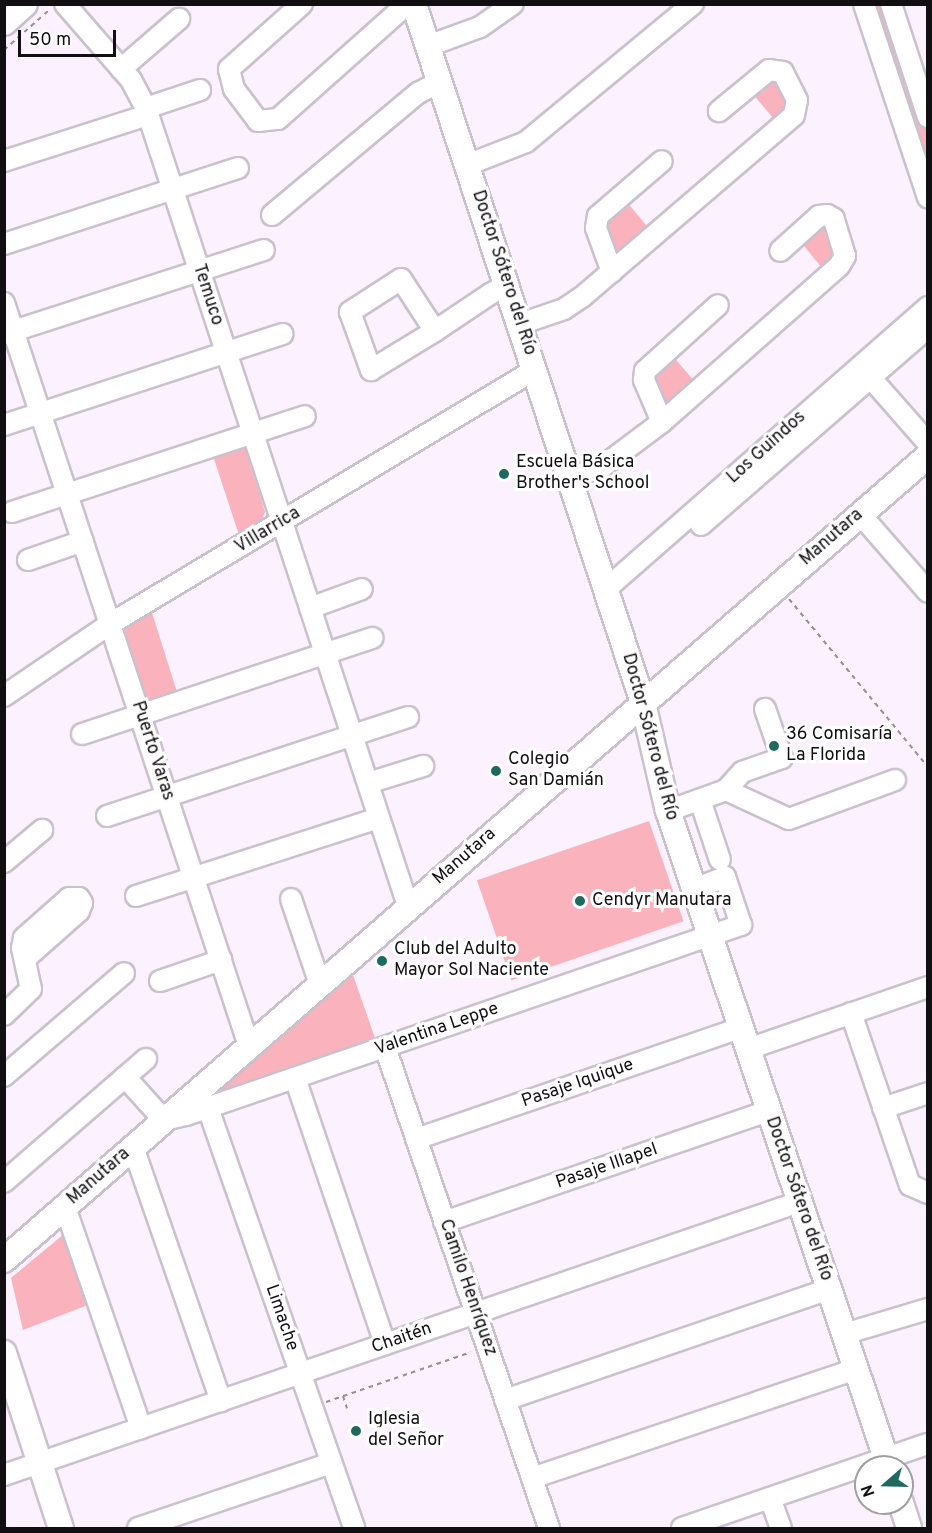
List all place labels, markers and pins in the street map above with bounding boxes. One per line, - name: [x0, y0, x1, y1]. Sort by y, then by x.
- place label: Escuela Básica Brother's School: [516, 453, 649, 496]
- marker: Escuela Básica Brother's School: [497, 467, 511, 481]
- place label: 36 Comisaría La Florida: [786, 725, 892, 768]
- marker: 36 Comisaría La Florida: [767, 739, 781, 753]
- place label: Colegio San Damián: [508, 750, 604, 792]
- marker: Colegio San Damián: [489, 764, 503, 778]
- place label: Cendyr Manutara: [592, 890, 731, 912]
- marker: Cendyr Manutara: [573, 894, 587, 908]
- place label: Club del Adulto Mayor Sol Naciente: [394, 940, 549, 982]
- marker: Club del Adulto Mayor Sol Naciente: [375, 954, 389, 968]
- place label: Iglesia del Señor: [368, 1410, 444, 1452]
- marker: Iglesia del Señor: [349, 1424, 363, 1438]

